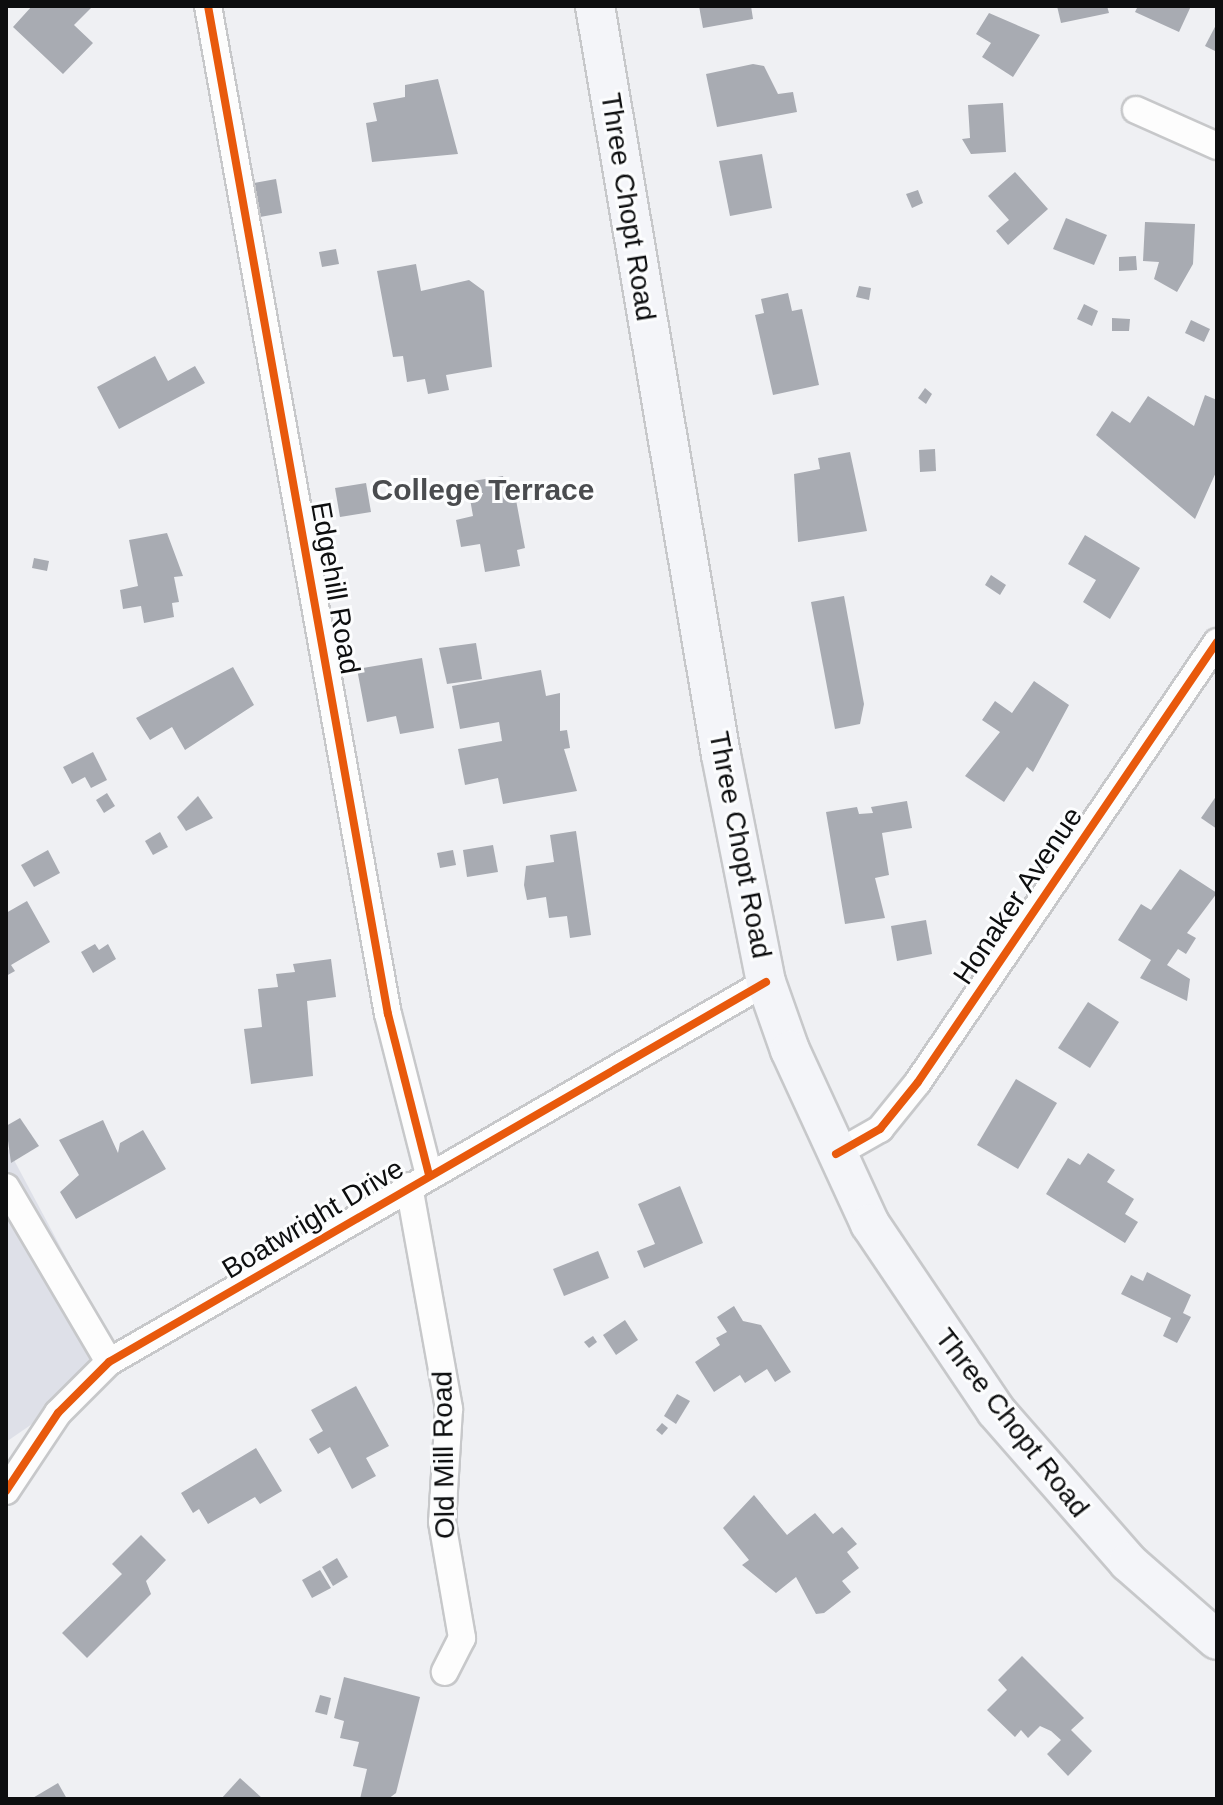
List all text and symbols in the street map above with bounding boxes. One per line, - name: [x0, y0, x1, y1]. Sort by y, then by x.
- street label: Three Chopt Road: [593, 91, 663, 323]
- district label: College Terrace: [372, 472, 594, 508]
- street label: Edgehill Road: [303, 499, 367, 677]
- street label: Three Chopt Road: [702, 729, 778, 961]
- street label: Honaker Avenue: [946, 800, 1090, 992]
- street label: Boatwright Drive: [216, 1152, 410, 1286]
- street label: Three Chopt Road: [928, 1322, 1096, 1524]
- street label: Old Mill Road: [426, 1371, 462, 1539]

